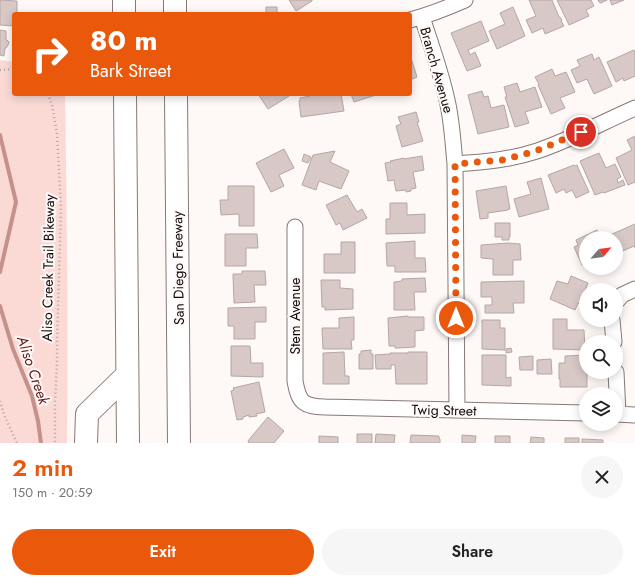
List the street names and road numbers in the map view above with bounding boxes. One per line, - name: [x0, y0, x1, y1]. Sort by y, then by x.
- street label: Branch Avenue: [415, 25, 459, 115]
- street label: Aliso Creek Trail Bikeway: [37, 193, 59, 342]
- street label: San Diego Freeway: [167, 210, 189, 325]
- street label: Stem Avenue: [285, 278, 305, 354]
- street label: Twig Street: [411, 399, 477, 421]

